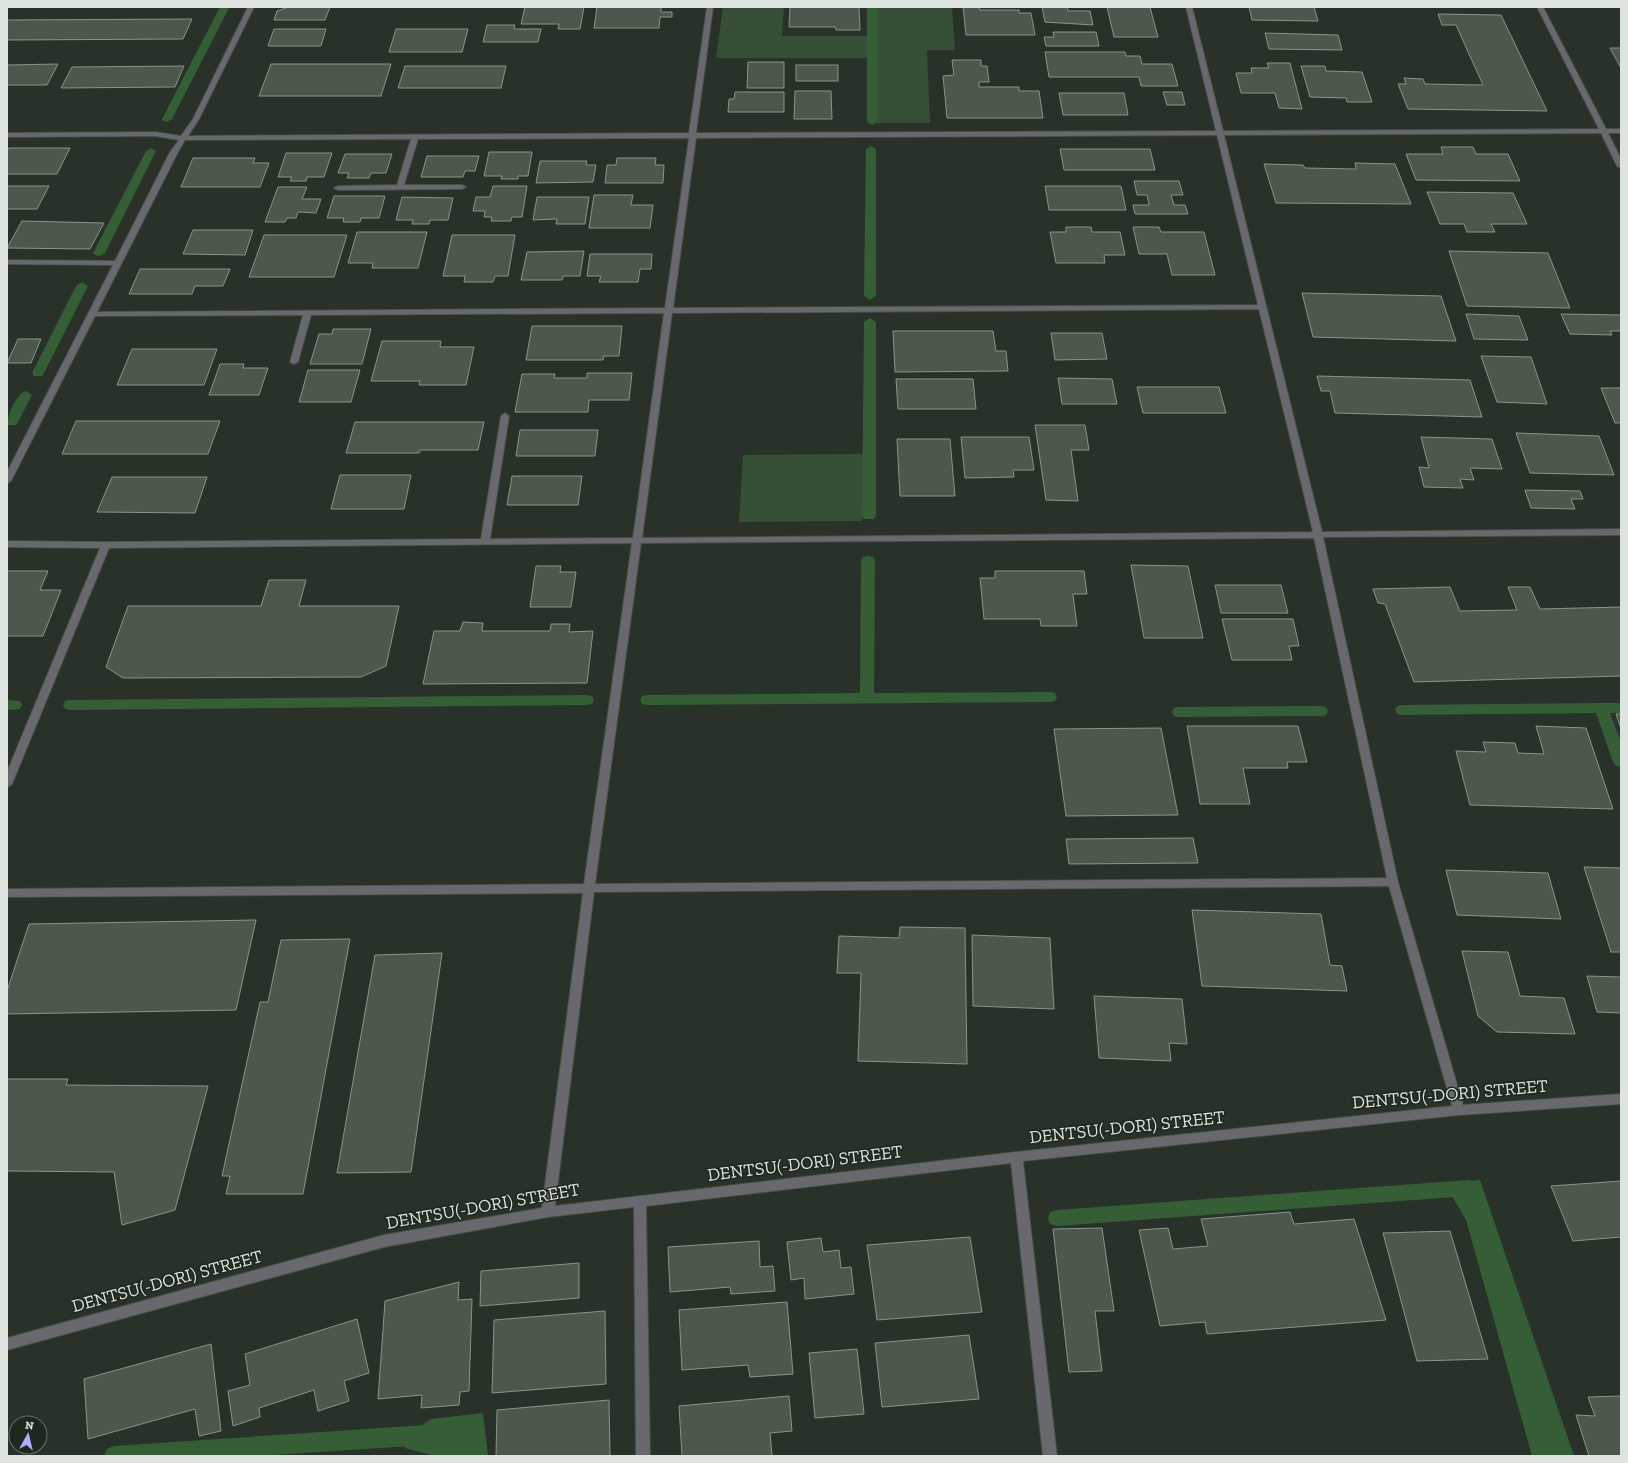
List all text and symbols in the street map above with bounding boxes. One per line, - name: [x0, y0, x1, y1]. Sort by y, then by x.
- street label: DENTSU(-DORI) STREET: [1351, 1074, 1549, 1114]
- street label: DENTSU(-DORI) STREET: [1028, 1106, 1226, 1148]
- street label: DENTSU(-DORI) STREET: [706, 1140, 904, 1186]
- street label: DENTSU(-DORI) STREET: [384, 1178, 582, 1234]
- street label: DENTSU(-DORI) STREET: [69, 1245, 265, 1317]
- north arrow: [8, 1415, 48, 1455]
- text: N: [24, 1419, 35, 1433]

